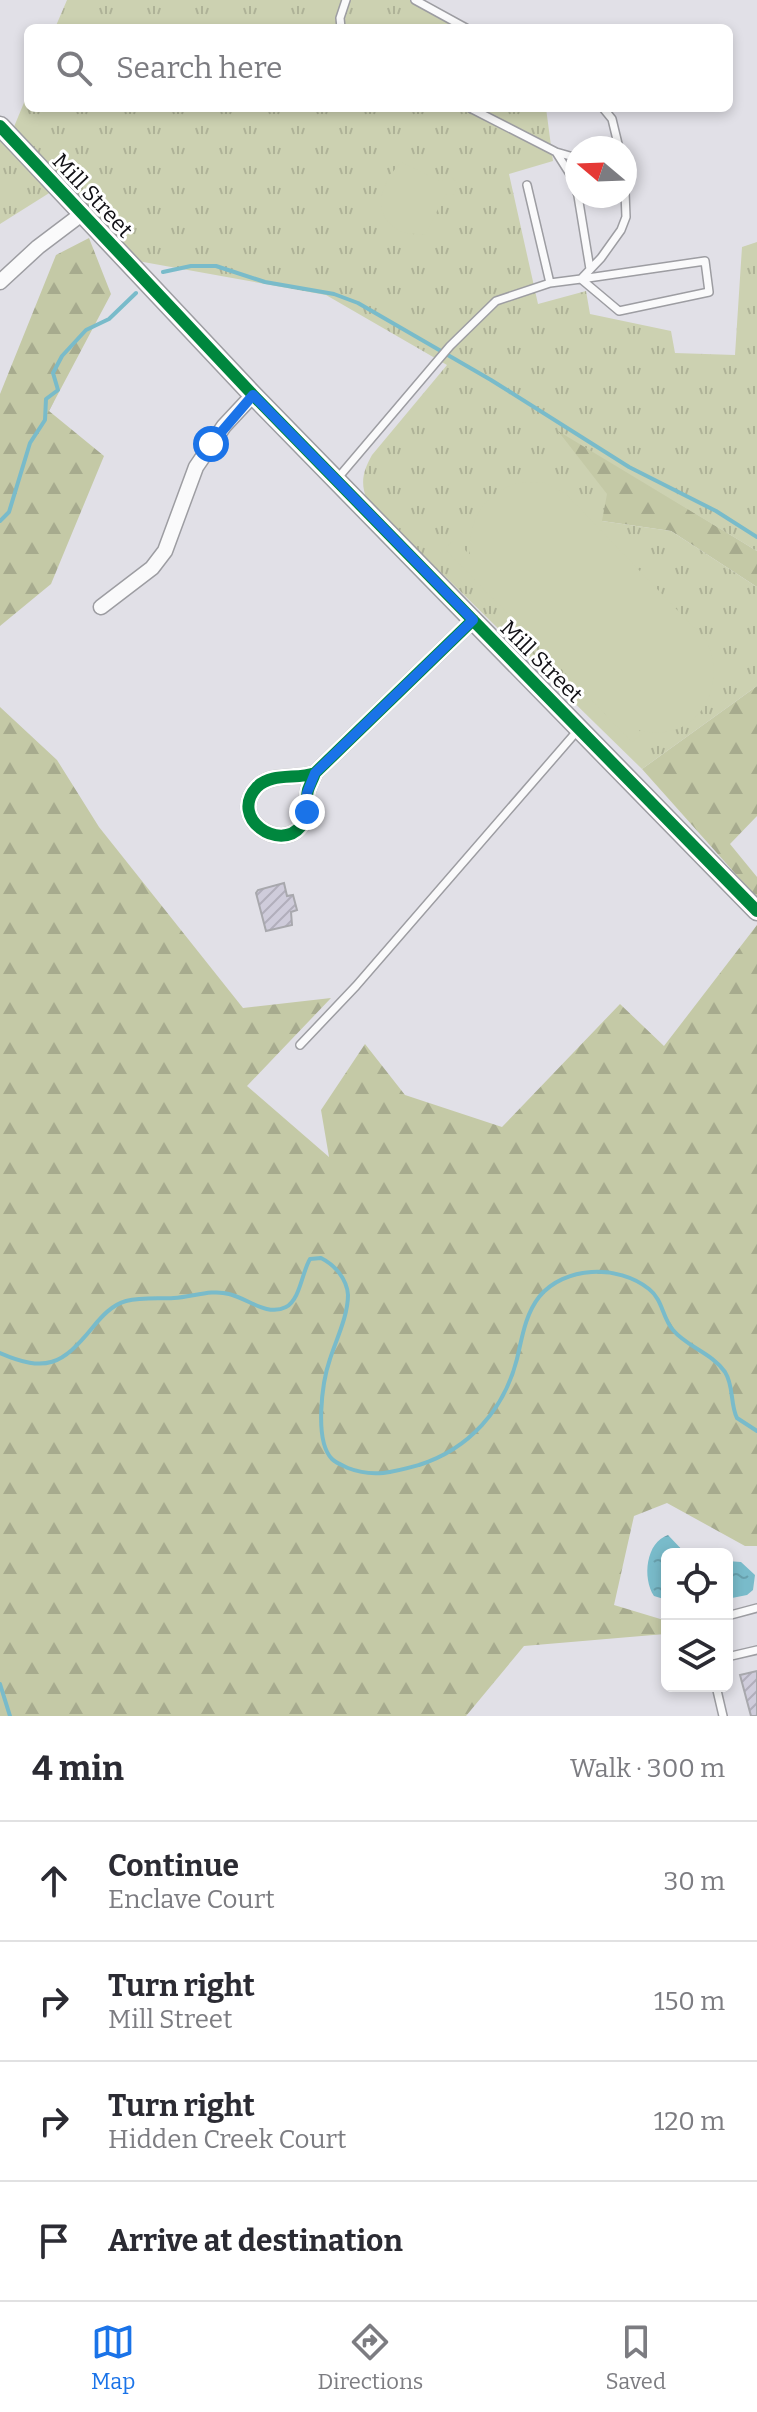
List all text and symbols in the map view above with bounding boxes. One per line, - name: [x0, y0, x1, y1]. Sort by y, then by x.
- search box: [24, 24, 733, 112]
- icon: search: [52, 46, 96, 90]
- text: Search here: [116, 50, 283, 86]
- north arrow: [565, 136, 637, 208]
- street label: Mill Street: [47, 148, 138, 243]
- route start: [193, 426, 229, 462]
- street label: Mill Street: [495, 615, 588, 708]
- route end: [289, 794, 325, 830]
- map controls: [661, 1548, 733, 1692]
- button: locate: [661, 1548, 733, 1620]
- button: layers: [661, 1620, 733, 1692]
- text: 4 min: [32, 1748, 124, 1789]
- text: Walk · 300 m: [570, 1753, 725, 1784]
- text: Continue: [108, 1848, 239, 1884]
- icon: ahead: [32, 1859, 76, 1903]
- text: 30 m: [664, 1866, 725, 1897]
- text: Enclave Court: [108, 1884, 275, 1915]
- text: Turn right: [108, 1968, 255, 2004]
- icon: right: [32, 1979, 76, 2023]
- text: 150 m: [654, 1986, 725, 2017]
- text: Mill Street: [108, 2004, 233, 2035]
- text: Turn right: [108, 2088, 255, 2124]
- icon: right: [32, 2099, 76, 2143]
- text: 120 m: [654, 2106, 725, 2137]
- text: Hidden Creek Court: [108, 2124, 346, 2155]
- icon: arrive: [32, 2219, 76, 2263]
- text: Arrive at destination: [108, 2223, 403, 2259]
- tab: Map: [91, 2320, 135, 2395]
- tab: Directions: [318, 2320, 423, 2395]
- tab: Saved: [606, 2320, 666, 2395]

